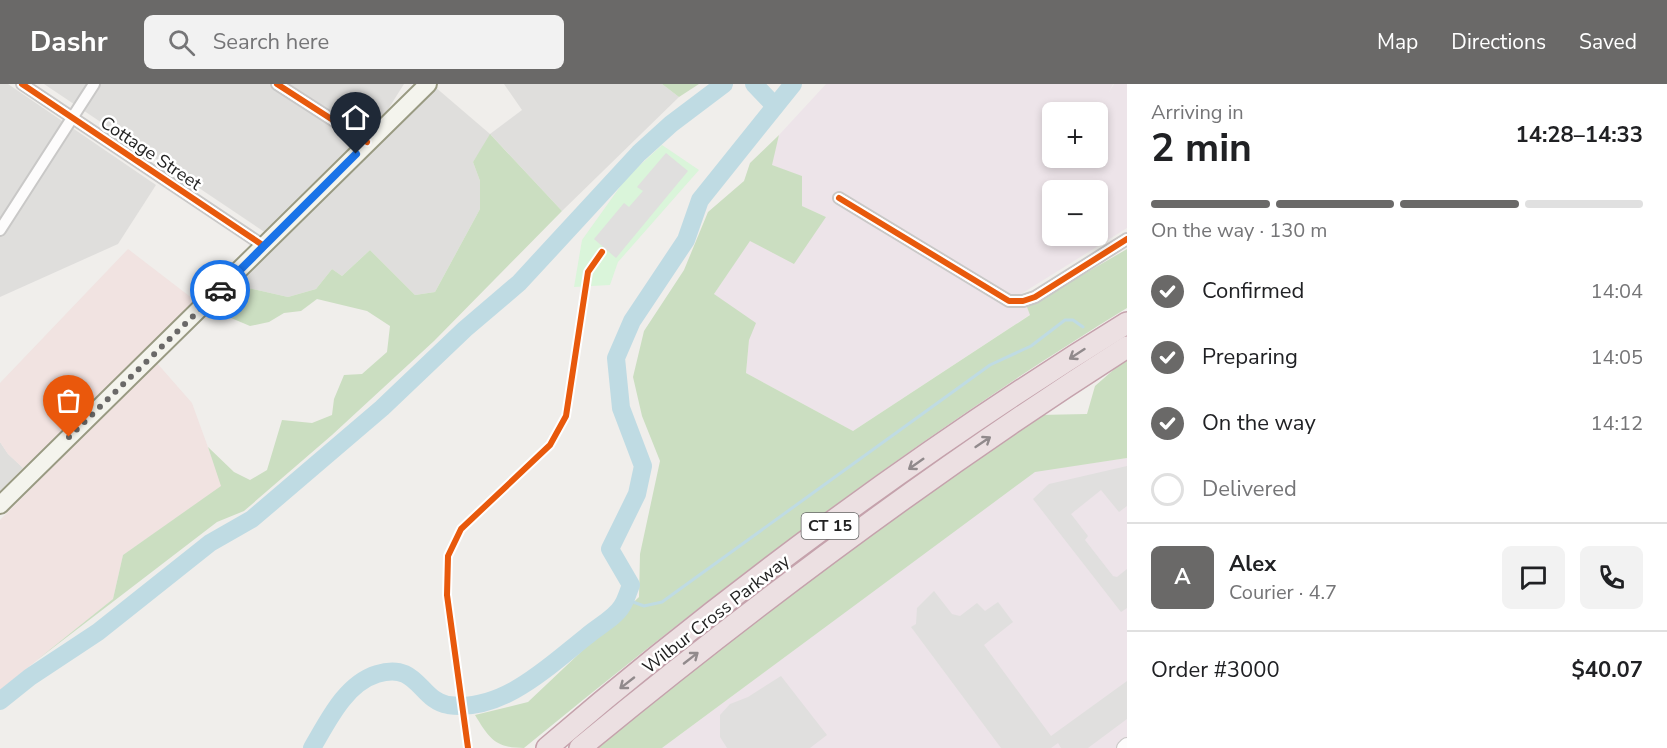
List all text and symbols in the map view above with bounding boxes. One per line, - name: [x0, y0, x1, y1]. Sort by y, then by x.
- search box: [144, 15, 564, 69]
- text: Dashr: [30, 23, 108, 61]
- icon: search: [165, 26, 198, 59]
- text: Search here: [213, 27, 329, 57]
- text: Map: [1377, 28, 1418, 56]
- text: Directions: [1451, 28, 1546, 56]
- text: Saved: [1579, 28, 1637, 56]
- pin: [330, 92, 381, 154]
- text: Arriving in: [1151, 99, 1244, 126]
- icon: home: [339, 101, 372, 134]
- map controls: [1042, 102, 1108, 246]
- button: +: [1042, 102, 1108, 168]
- street label: Cottage Street: [96, 110, 207, 196]
- text: 14:28–14:33: [1515, 120, 1643, 150]
- text: 2 min: [1151, 122, 1252, 175]
- button: −: [1042, 180, 1108, 246]
- text: On the way · 130 m: [1151, 217, 1327, 244]
- courier: [190, 260, 250, 320]
- icon: car: [204, 274, 237, 307]
- icon: check: [1151, 275, 1184, 308]
- text: Confirmed: [1202, 276, 1304, 306]
- text: 14:04: [1590, 278, 1643, 305]
- icon: check: [1151, 341, 1184, 374]
- text: Preparing: [1202, 342, 1298, 372]
- text: 14:05: [1590, 344, 1643, 371]
- one-way arrow: [1070, 348, 1086, 360]
- pin: [43, 375, 94, 437]
- icon: bag: [52, 384, 85, 417]
- icon: check: [1151, 407, 1184, 440]
- text: On the way: [1202, 408, 1316, 438]
- text: 14:12: [1590, 410, 1643, 437]
- one-way arrow: [974, 436, 991, 448]
- one-way arrow: [908, 458, 925, 470]
- text: Delivered: [1202, 474, 1297, 504]
- road number: CT 15: [802, 513, 858, 539]
- button: chat: [1502, 546, 1565, 609]
- button: phone: [1580, 546, 1643, 609]
- street label: Wilbur Cross Parkway: [637, 548, 795, 679]
- text: Alex: [1229, 549, 1276, 579]
- text: A: [1174, 562, 1191, 592]
- text: Courier · 4.7: [1229, 579, 1337, 606]
- one-way arrow: [683, 652, 699, 665]
- text: Order #3000: [1151, 655, 1280, 685]
- text: $40.07: [1572, 655, 1643, 685]
- one-way arrow: [620, 676, 635, 690]

